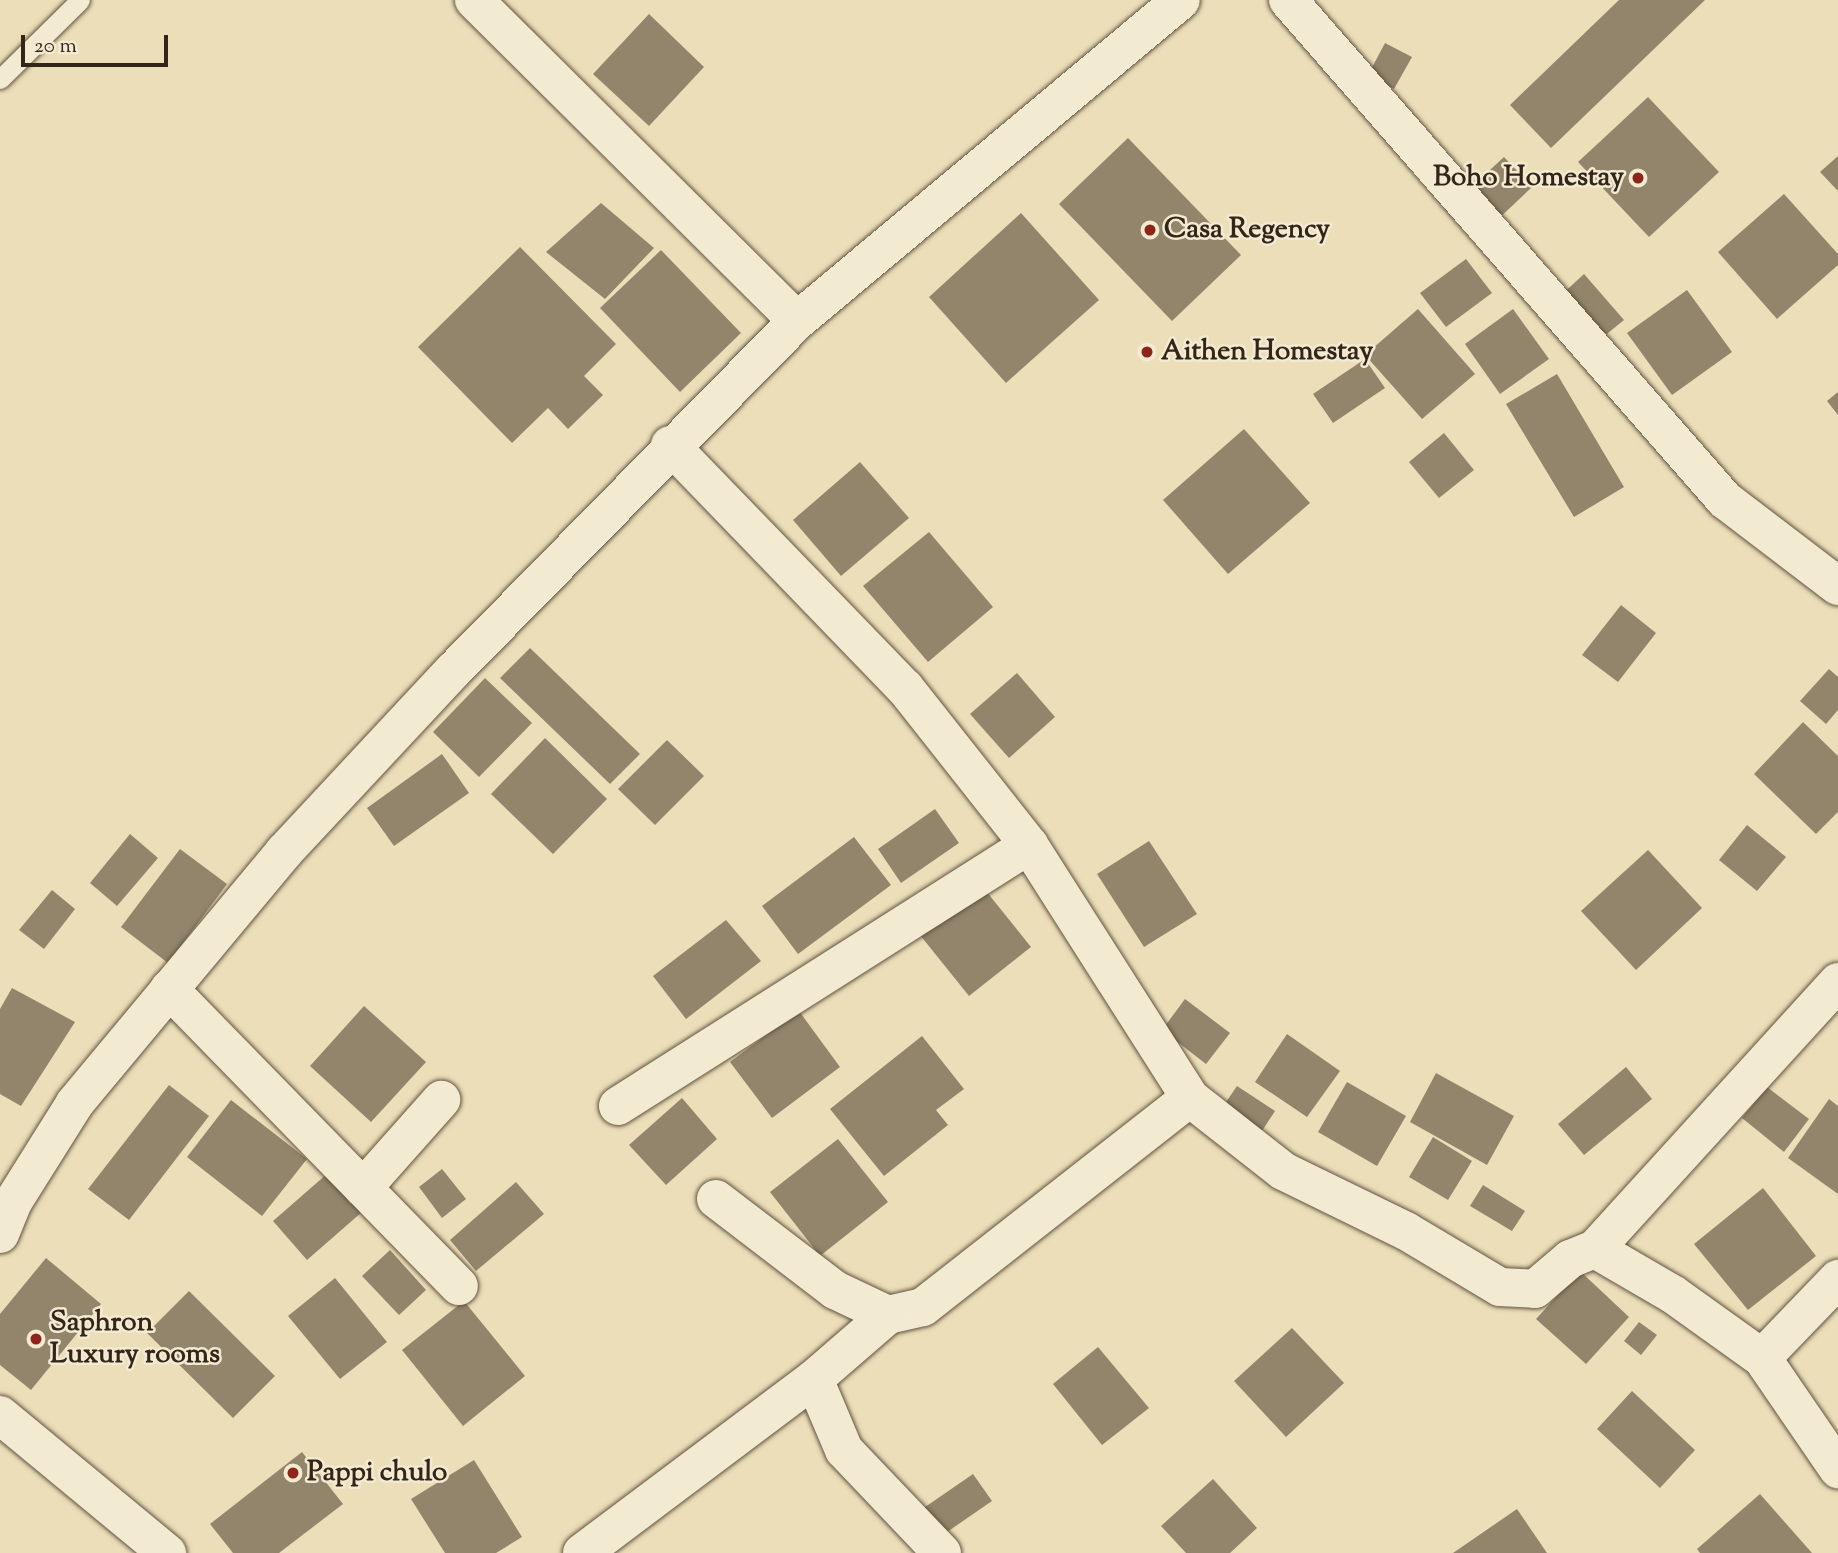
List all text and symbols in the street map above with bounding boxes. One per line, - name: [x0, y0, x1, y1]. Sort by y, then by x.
- scale bar: [24, 21, 172, 65]
- text: 20 m: [34, 32, 77, 62]
- place label: Boho Homestay: [1433, 161, 1624, 195]
- marker: Boho Homestay: [1630, 170, 1646, 186]
- place label: Casa Regency: [1164, 213, 1330, 247]
- marker: Casa Regency: [1142, 222, 1158, 238]
- place label: Aithen Homestay: [1161, 335, 1373, 369]
- marker: Aithen Homestay: [1139, 344, 1155, 360]
- place label: Saphron Luxury rooms: [50, 1306, 220, 1372]
- marker: Saphron Luxury rooms: [28, 1331, 44, 1347]
- place label: Pappi chulo: [307, 1456, 447, 1490]
- marker: Pappi chulo: [285, 1465, 301, 1481]

